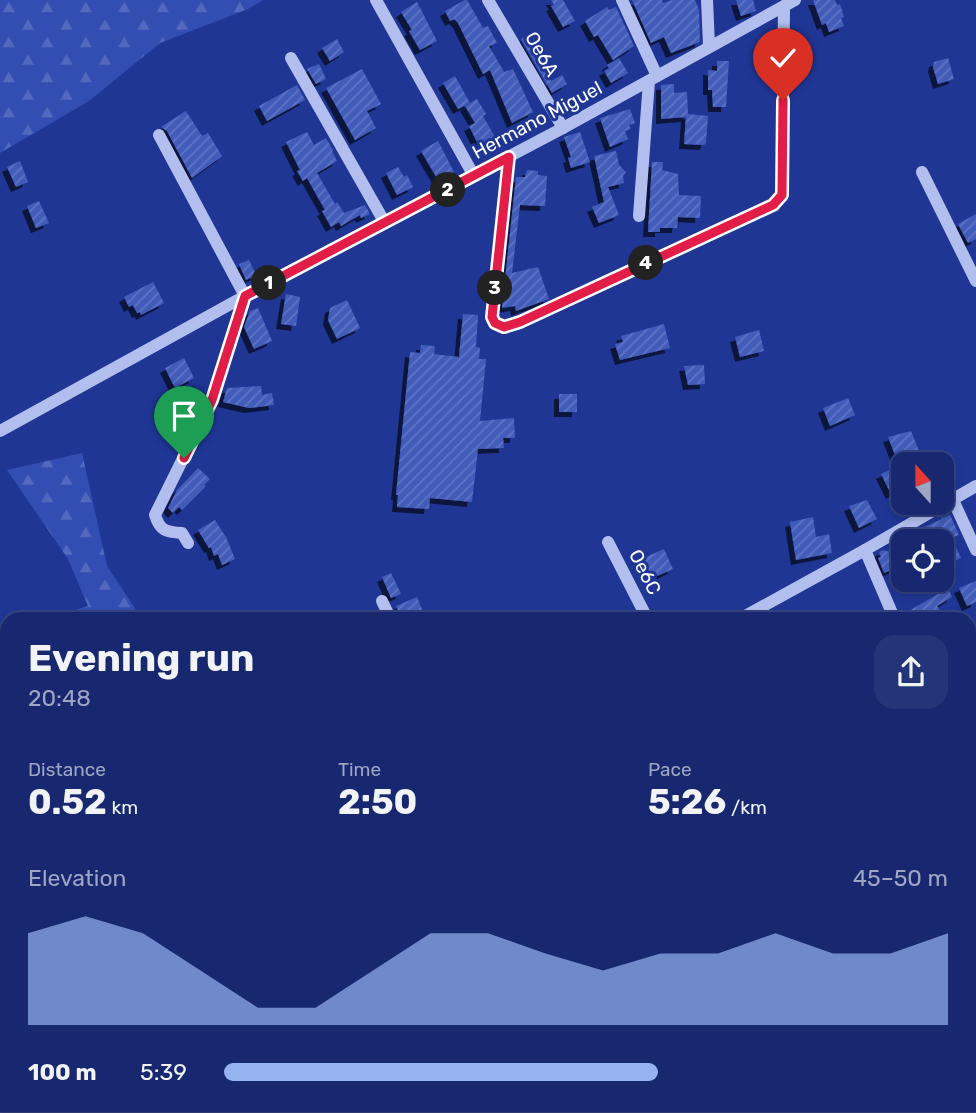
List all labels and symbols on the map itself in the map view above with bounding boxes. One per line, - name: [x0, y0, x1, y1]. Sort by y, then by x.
- street label: Oe6A: [520, 28, 564, 81]
- pin: [753, 28, 813, 100]
- street label: Hermano Miguel: [468, 76, 606, 164]
- pin: 2: [430, 172, 466, 208]
- pin: 4: [628, 246, 664, 280]
- pin: 1: [252, 266, 286, 300]
- pin: 3: [477, 270, 512, 306]
- pin: [154, 386, 214, 458]
- north arrow: [891, 452, 954, 514]
- street label: Oe6C: [624, 546, 666, 598]

